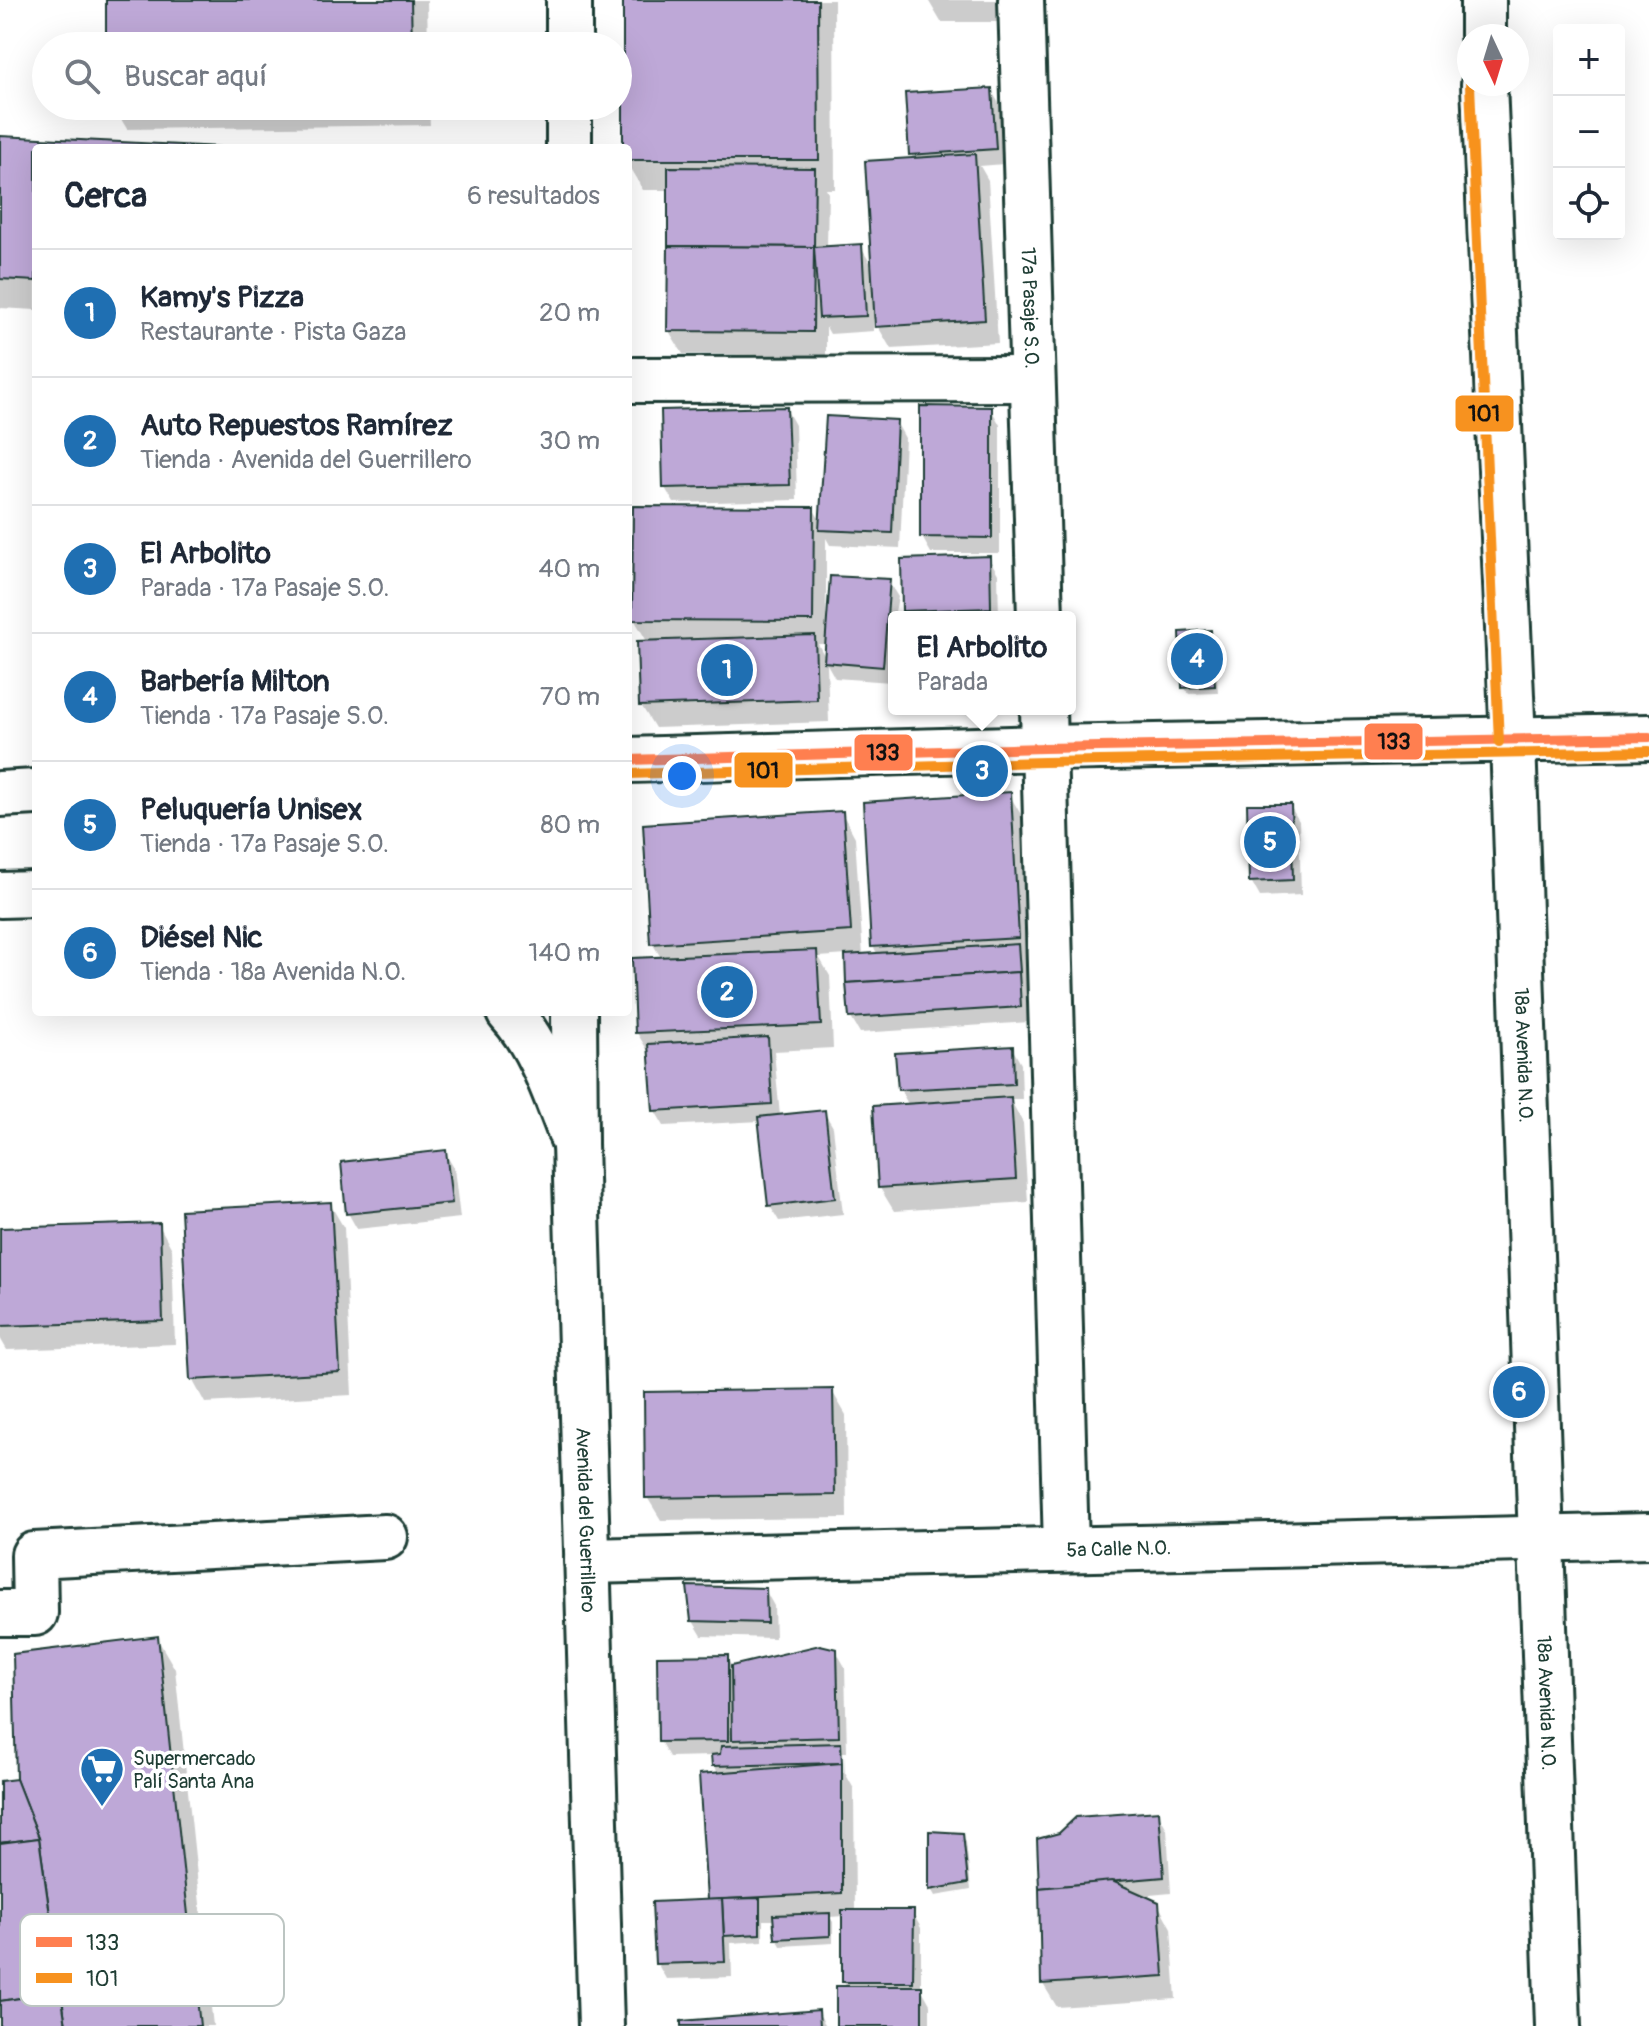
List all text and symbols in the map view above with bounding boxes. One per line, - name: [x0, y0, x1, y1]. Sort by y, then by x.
- north arrow: [1457, 24, 1529, 96]
- map controls: [1553, 24, 1625, 240]
- button: +: [1553, 24, 1625, 96]
- search box: [32, 32, 632, 120]
- icon: search: [60, 54, 104, 98]
- text: Buscar aquí: [124, 58, 267, 95]
- button: −: [1553, 96, 1625, 168]
- button: locate: [1553, 168, 1625, 240]
- text: Cerca: [64, 175, 147, 218]
- text: 6 resultados: [467, 180, 600, 212]
- street label: 17a Pasaje S.O.: [1016, 247, 1044, 369]
- text: Kamy's Pizza: [140, 279, 304, 316]
- text: 1: [85, 297, 95, 329]
- text: 20 m: [539, 297, 600, 329]
- text: Restaurante · Pista Gaza: [140, 316, 406, 348]
- line badge: 101: [1454, 394, 1515, 433]
- text: 101: [1468, 400, 1500, 428]
- text: Auto Repuestos Ramírez: [140, 407, 453, 444]
- text: 2: [83, 425, 97, 457]
- text: 30 m: [539, 425, 600, 457]
- text: Tienda · Avenida del Guerrillero: [140, 444, 472, 476]
- text: El Arbolito: [140, 535, 271, 572]
- text: 3: [83, 553, 97, 585]
- text: 40 m: [538, 553, 600, 585]
- text: Parada · 17a Pasaje S.O.: [140, 572, 390, 604]
- popup: [888, 611, 1076, 715]
- text: El Arbolito: [917, 629, 1047, 666]
- pin: 4: [1171, 629, 1223, 689]
- pin: 1: [701, 640, 753, 700]
- text: Barbería Milton: [140, 663, 330, 700]
- text: Parada: [917, 666, 988, 698]
- text: 4: [82, 681, 98, 713]
- text: 70 m: [540, 681, 600, 713]
- text: Tienda · 17a Pasaje S.O.: [140, 700, 389, 732]
- line badge: 133: [1363, 722, 1424, 761]
- text: 133: [1377, 728, 1411, 756]
- line badge: 133: [853, 733, 914, 772]
- text: 133: [866, 739, 900, 767]
- pin: 3: [956, 741, 1008, 801]
- line badge: 101: [733, 751, 794, 789]
- your location: [662, 756, 702, 796]
- text: 101: [747, 757, 779, 785]
- text: Peluquería Unisex: [140, 791, 362, 828]
- text: 5: [83, 809, 97, 841]
- text: 80 m: [540, 809, 600, 841]
- pin: 5: [1244, 812, 1296, 872]
- text: Tienda · 17a Pasaje S.O.: [140, 828, 389, 860]
- text: Diésel Nic: [140, 919, 263, 956]
- text: 6: [82, 937, 98, 969]
- text: 140 m: [528, 937, 600, 969]
- text: Tienda · 18a Avenida N.O.: [140, 956, 406, 988]
- pin: 2: [701, 962, 753, 1022]
- street label: 18a Avenida N.O.: [1509, 987, 1538, 1123]
- pin: 6: [1493, 1362, 1545, 1422]
- street label: Avenida del Guerrillero: [570, 1427, 601, 1613]
- street label: 5a Calle N.O.: [1066, 1535, 1172, 1563]
- street label: 18a Avenida N.O.: [1531, 1635, 1561, 1771]
- supermarket icon: Supermercado Palí Santa Ana: [78, 1745, 126, 1808]
- place label: Supermercado Palí Santa Ana: [133, 1746, 256, 1794]
- legend: [20, 1914, 284, 2006]
- text: 133: [86, 1929, 119, 1957]
- text: 101: [86, 1965, 118, 1993]

